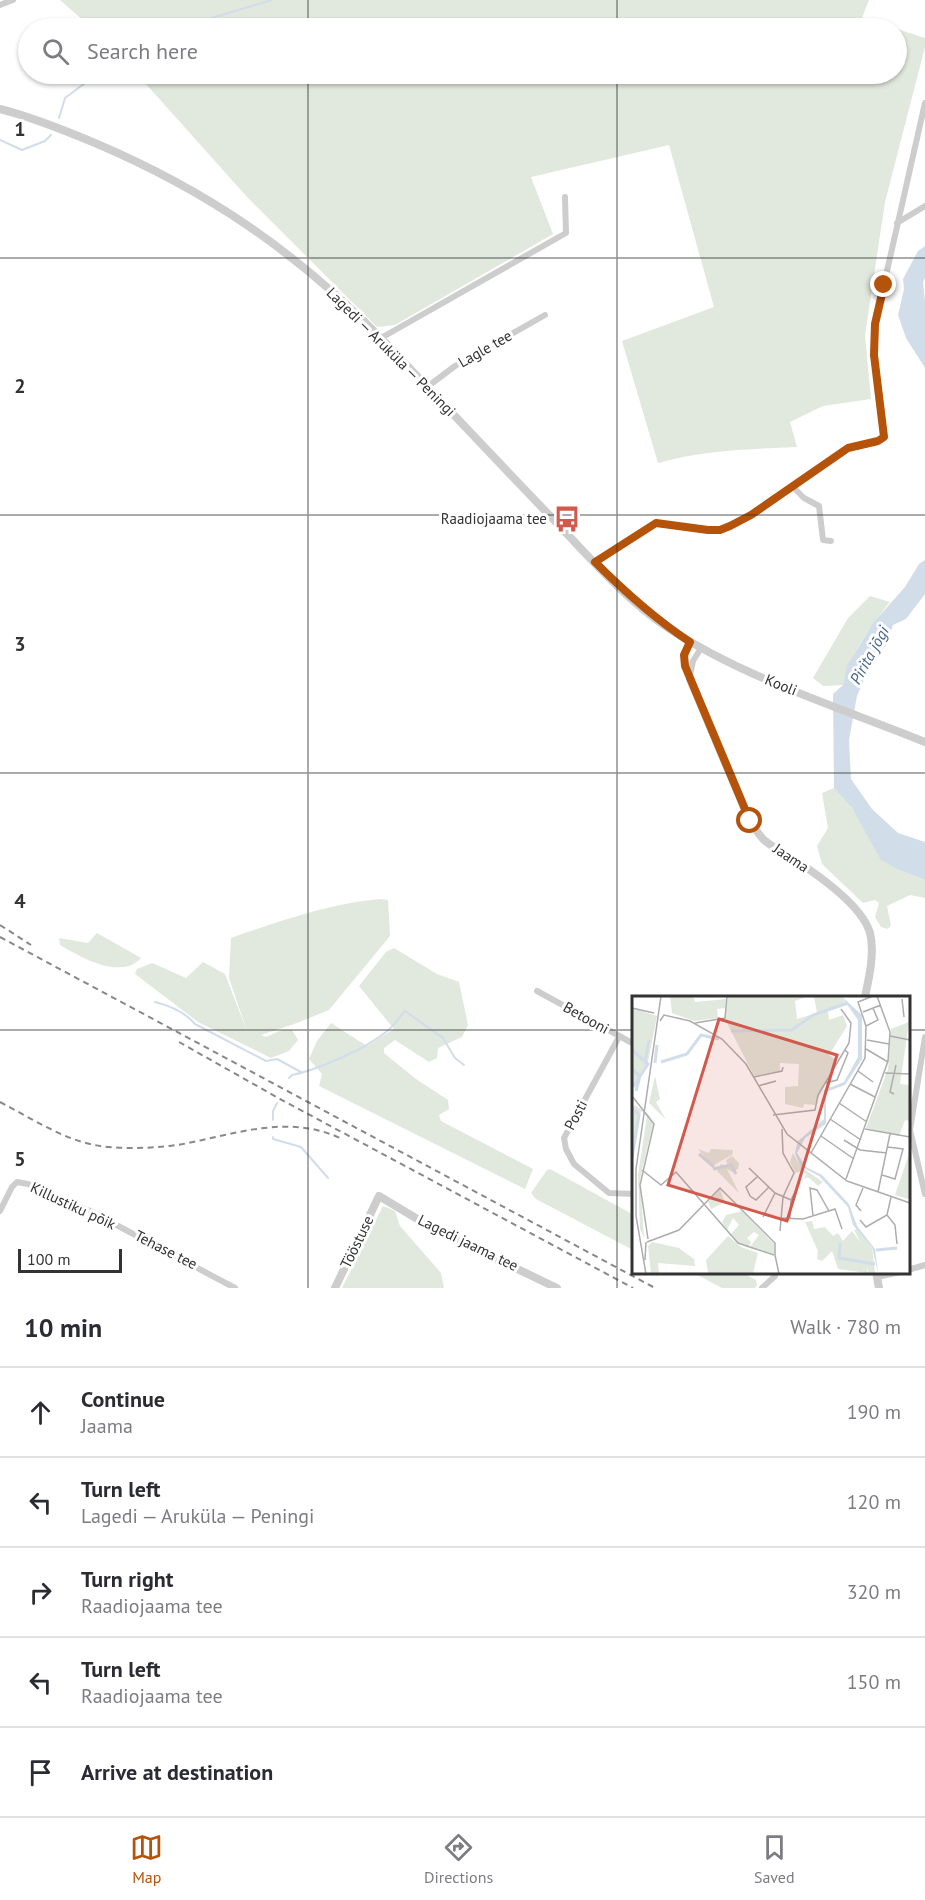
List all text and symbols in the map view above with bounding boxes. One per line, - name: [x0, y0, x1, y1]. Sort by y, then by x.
- search box: [18, 18, 907, 84]
- icon: search: [39, 35, 72, 68]
- text: Search here: [87, 37, 198, 65]
- text: 1: [14, 116, 26, 142]
- route end: [870, 271, 896, 297]
- street label: Lagedi — Aruküla — Peningi: [323, 283, 460, 420]
- street label: Lagle tee: [454, 326, 515, 372]
- text: 2: [14, 373, 26, 399]
- bus stop icon: Raadiojaama tee: [552, 504, 582, 534]
- place label: Raadiojaama tee: [441, 509, 547, 528]
- water label: Pirita jõgi: [845, 622, 894, 688]
- text: 3: [14, 631, 26, 657]
- street label: Kooli: [762, 670, 800, 700]
- route start: [736, 807, 762, 833]
- street label: Jaama: [769, 838, 813, 876]
- text: 4: [14, 888, 26, 914]
- inset map: [632, 996, 910, 1273]
- street label: Betooni: [560, 997, 613, 1038]
- street label: Posti: [560, 1096, 591, 1133]
- text: 5: [14, 1146, 26, 1172]
- street label: Killustiku põik: [27, 1177, 120, 1234]
- street label: Lagedi jaama tee: [415, 1210, 521, 1275]
- street label: Tööstuse: [336, 1212, 377, 1271]
- street label: Tehase tee: [132, 1226, 201, 1273]
- scale bar: [18, 1246, 122, 1274]
- text: 100 m: [27, 1249, 70, 1269]
- text: 10 min: [24, 1311, 102, 1344]
- text: Walk · 780 m: [790, 1314, 901, 1340]
- text: Continue: [81, 1385, 165, 1413]
- icon: ahead: [24, 1396, 57, 1429]
- text: 190 m: [847, 1399, 901, 1425]
- text: Jaama: [81, 1413, 133, 1439]
- text: Turn left: [81, 1475, 161, 1503]
- icon: left: [24, 1486, 57, 1519]
- text: 120 m: [847, 1489, 901, 1515]
- text: Lagedi — Aruküla — Peningi: [81, 1503, 314, 1529]
- text: Turn right: [81, 1565, 173, 1593]
- icon: right: [24, 1576, 57, 1609]
- text: 320 m: [847, 1579, 901, 1605]
- text: Raadiojaama tee: [81, 1593, 223, 1619]
- text: Turn left: [81, 1655, 161, 1683]
- icon: left: [24, 1666, 57, 1699]
- text: 150 m: [847, 1669, 901, 1695]
- text: Raadiojaama tee: [81, 1683, 223, 1709]
- icon: arrive: [24, 1756, 57, 1789]
- text: Arrive at destination: [81, 1758, 273, 1786]
- tab: Map: [130, 1831, 163, 1887]
- tab: Directions: [424, 1831, 493, 1887]
- tab: Saved: [754, 1831, 795, 1887]

